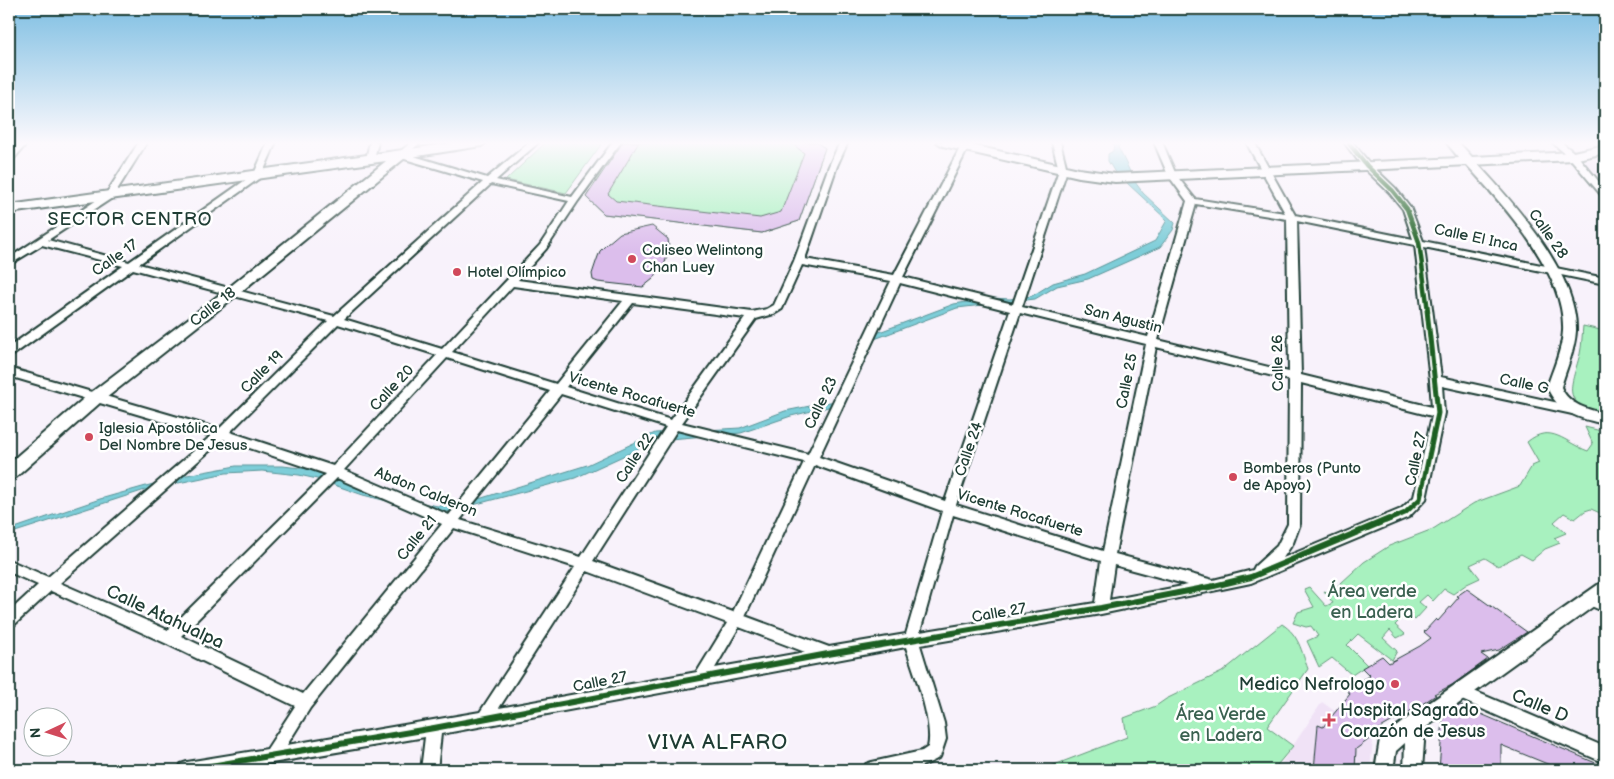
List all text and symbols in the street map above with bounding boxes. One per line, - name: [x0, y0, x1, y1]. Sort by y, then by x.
- street label: Calle 28: [1524, 205, 1572, 263]
- district label: SECTOR CENTRO: [48, 209, 212, 230]
- street label: Calle El Inca: [1432, 220, 1520, 256]
- street label: Calle 17: [88, 235, 142, 281]
- place label: Coliseo Welintong Chan Luey: [642, 241, 763, 277]
- marker: Coliseo Welintong Chan Luey: [626, 253, 638, 265]
- place label: Hotel Olímpico: [467, 263, 566, 282]
- marker: Hotel Olímpico: [451, 266, 463, 278]
- street label: Calle 18: [186, 283, 240, 331]
- street label: San Agustin: [1082, 300, 1164, 338]
- street label: Calle 26: [1268, 334, 1288, 392]
- street label: Calle 19: [236, 346, 288, 398]
- street label: Calle 25: [1112, 352, 1142, 410]
- street label: Calle 20: [366, 361, 418, 415]
- street label: Vicente Rocafuerte: [566, 368, 698, 422]
- street label: Calle G: [1498, 370, 1550, 398]
- street label: Calle 23: [800, 373, 842, 433]
- place label: Iglesia Apostólica Del Nombre De Jesus: [99, 419, 248, 455]
- street label: Calle 24: [951, 419, 987, 479]
- street label: Calle 22: [612, 429, 658, 487]
- street label: Calle 27: [1401, 430, 1431, 488]
- marker: Iglesia Apostólica Del Nombre De Jesus: [83, 431, 95, 443]
- place label: Bomberos (Punto de Apoyo): [1243, 459, 1361, 495]
- street label: Abdon Calderon: [372, 463, 480, 521]
- marker: Bomberos (Punto de Apoyo): [1227, 471, 1239, 483]
- street label: Vicente Rocafuerte: [955, 485, 1086, 541]
- street label: Calle 21: [393, 511, 441, 565]
- park label: Área verde en Ladera: [1327, 579, 1417, 623]
- street label: Calle Atahualpa: [103, 581, 227, 653]
- street label: Calle 27: [970, 599, 1028, 627]
- street label: Calle 27: [571, 667, 629, 697]
- place label: Medico Nefrologo: [1239, 674, 1385, 695]
- marker: Medico Nefrologo: [1389, 678, 1401, 690]
- street label: Calle D: [1508, 685, 1572, 727]
- place label: Hospital Sagrado Corazón de Jesus: [1340, 700, 1486, 742]
- park label: Área Verde en Ladera: [1176, 702, 1266, 746]
- north arrow: [22, 706, 72, 756]
- marker: Hospital Sagrado Corazón de Jesus: [1322, 713, 1336, 727]
- text: N: [27, 727, 44, 739]
- district label: VIVA ALFARO: [648, 730, 788, 755]

